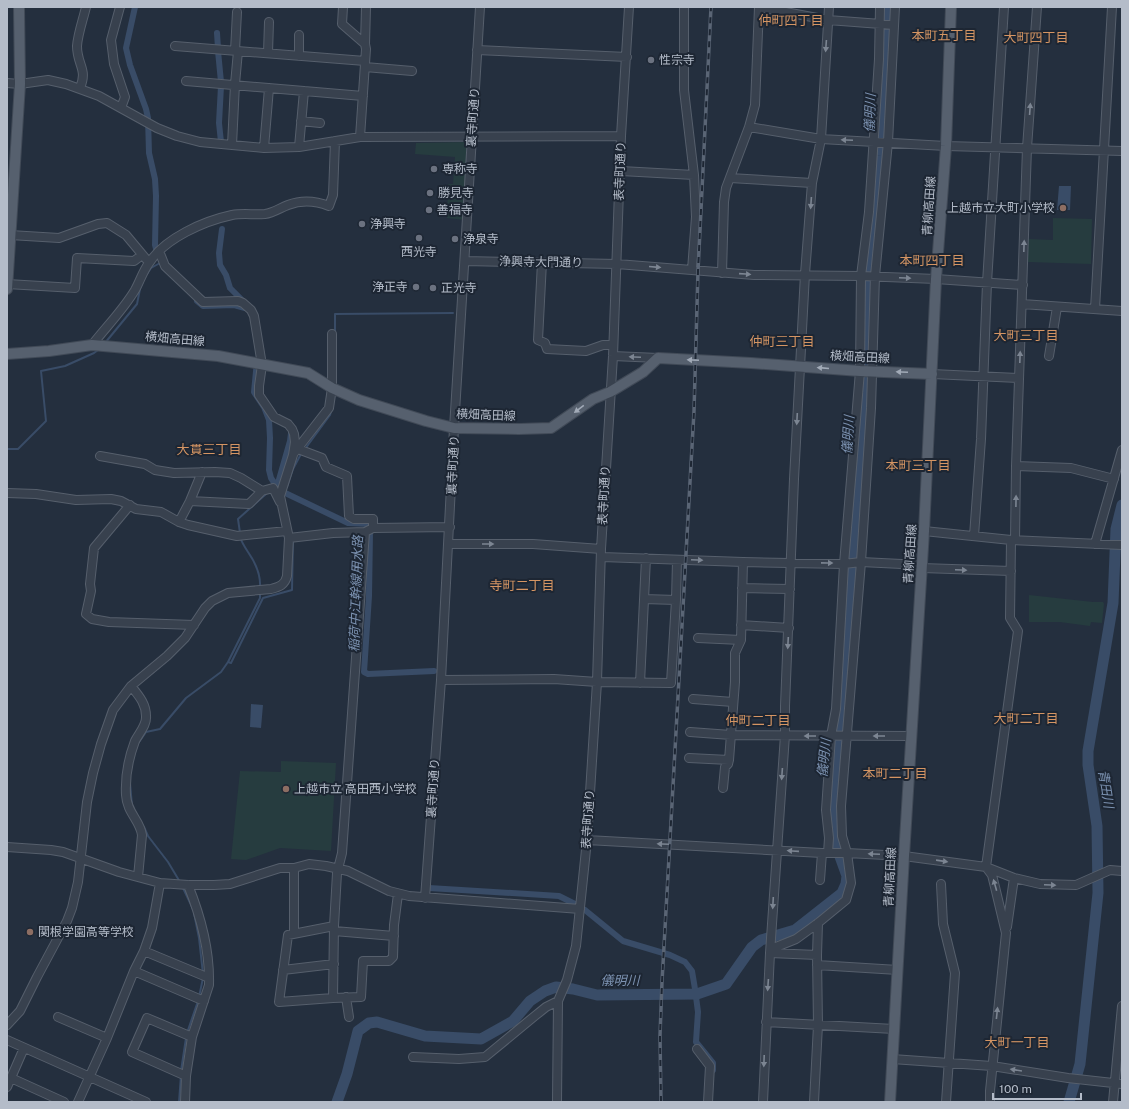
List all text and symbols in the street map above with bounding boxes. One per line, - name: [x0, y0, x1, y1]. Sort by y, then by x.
- district label: 仲町四丁目: [758, 13, 824, 28]
- district label: 本町五丁目: [911, 28, 977, 43]
- district label: 大町四丁目: [1003, 30, 1069, 45]
- one-way arrow: [823, 40, 830, 52]
- place label: 性宗寺: [659, 53, 695, 67]
- marker: 性宗寺: [646, 55, 656, 65]
- street label: 裏寺町通り: [464, 87, 482, 147]
- water label: 儀明川: [862, 91, 878, 133]
- one-way arrow: [1026, 103, 1033, 115]
- one-way arrow: [841, 137, 853, 144]
- street label: 表寺町通り: [612, 141, 628, 202]
- place label: 専称寺: [442, 162, 478, 176]
- marker: 専称寺: [429, 164, 439, 174]
- street label: 青柳高田線: [920, 176, 938, 236]
- place label: 勝見寺: [438, 186, 474, 200]
- marker: 勝見寺: [425, 188, 435, 198]
- one-way arrow: [807, 197, 814, 209]
- place label: 上越市立大町小学校: [947, 201, 1055, 215]
- place label: 善福寺: [437, 203, 473, 217]
- marker: 上越市立大町小学校: [1058, 203, 1068, 213]
- marker: 善福寺: [424, 205, 434, 215]
- place label: 浄興寺: [370, 217, 406, 231]
- marker: 浄興寺: [357, 219, 367, 229]
- place label: 浄泉寺: [463, 232, 499, 246]
- marker: 西光寺: [414, 233, 424, 243]
- marker: 浄泉寺: [450, 234, 460, 244]
- one-way arrow: [1021, 239, 1027, 252]
- place label: 西光寺: [401, 245, 437, 259]
- district label: 本町四丁目: [899, 253, 965, 268]
- street label: 浄興寺大門通り: [499, 254, 583, 270]
- one-way arrow: [649, 264, 661, 271]
- one-way arrow: [739, 271, 751, 278]
- one-way arrow: [899, 274, 911, 281]
- place label: 浄正寺: [372, 280, 408, 294]
- place label: 正光寺: [441, 281, 477, 295]
- marker: 浄正寺: [411, 282, 421, 292]
- marker: 正光寺: [428, 283, 438, 293]
- district label: 大町三丁目: [993, 328, 1059, 343]
- street label: 横畑高田線: [144, 329, 206, 349]
- district label: 仲町三丁目: [749, 334, 815, 349]
- street label: 横畑高田線: [830, 348, 890, 366]
- one-way arrow: [1017, 350, 1023, 363]
- one-way arrow: [629, 354, 641, 361]
- one-way arrow: [686, 357, 699, 363]
- one-way arrow: [817, 365, 829, 372]
- one-way arrow: [896, 369, 908, 376]
- one-way arrow: [573, 405, 584, 413]
- street label: 横畑高田線: [456, 407, 516, 423]
- one-way arrow: [794, 413, 801, 425]
- water label: 儀明川: [839, 413, 857, 455]
- street label: 裏寺町通り: [444, 435, 462, 495]
- district label: 大貫三丁目: [176, 442, 242, 457]
- district label: 本町三丁目: [885, 458, 951, 473]
- street label: 表寺町通り: [595, 465, 613, 526]
- one-way arrow: [1013, 494, 1019, 507]
- street label: 青柳高田線: [901, 524, 919, 584]
- water label: 稲荷中江幹線用水路: [346, 534, 366, 653]
- one-way arrow: [482, 541, 495, 547]
- one-way arrow: [691, 557, 703, 564]
- one-way arrow: [821, 560, 834, 566]
- one-way arrow: [955, 566, 967, 573]
- district label: 寺町二丁目: [489, 578, 555, 593]
- one-way arrow: [785, 637, 792, 649]
- district label: 大町二丁目: [993, 711, 1059, 726]
- district label: 仲町二丁目: [725, 713, 791, 728]
- one-way arrow: [803, 733, 816, 739]
- one-way arrow: [872, 733, 885, 739]
- water label: 儀明川: [815, 736, 834, 778]
- street label: 裏寺町通り: [424, 758, 442, 818]
- district label: 本町二丁目: [862, 766, 928, 781]
- one-way arrow: [779, 768, 786, 780]
- water label: 青田川: [1096, 769, 1117, 811]
- place label: 上越市立 高田西小学校: [294, 782, 417, 796]
- marker: 上越市立 高田西小学校: [281, 784, 291, 794]
- street label: 表寺町通り: [579, 789, 597, 850]
- one-way arrow: [657, 841, 669, 848]
- street label: 青柳高田線: [881, 847, 899, 907]
- one-way arrow: [787, 848, 799, 855]
- one-way arrow: [868, 851, 880, 858]
- one-way arrow: [936, 858, 948, 864]
- one-way arrow: [992, 879, 998, 891]
- one-way arrow: [1044, 881, 1056, 888]
- one-way arrow: [770, 897, 777, 909]
- place label: 関根学園高等学校: [38, 925, 134, 939]
- marker: 関根学園高等学校: [25, 927, 35, 937]
- water label: 儀明川: [600, 973, 641, 988]
- one-way arrow: [765, 979, 771, 992]
- one-way arrow: [994, 1007, 1001, 1019]
- district label: 大町一丁目: [984, 1035, 1050, 1050]
- one-way arrow: [761, 1055, 768, 1067]
- one-way arrow: [1010, 1067, 1022, 1073]
- scale bar: [993, 1075, 1081, 1101]
- text: 100 m: [999, 1082, 1032, 1096]

